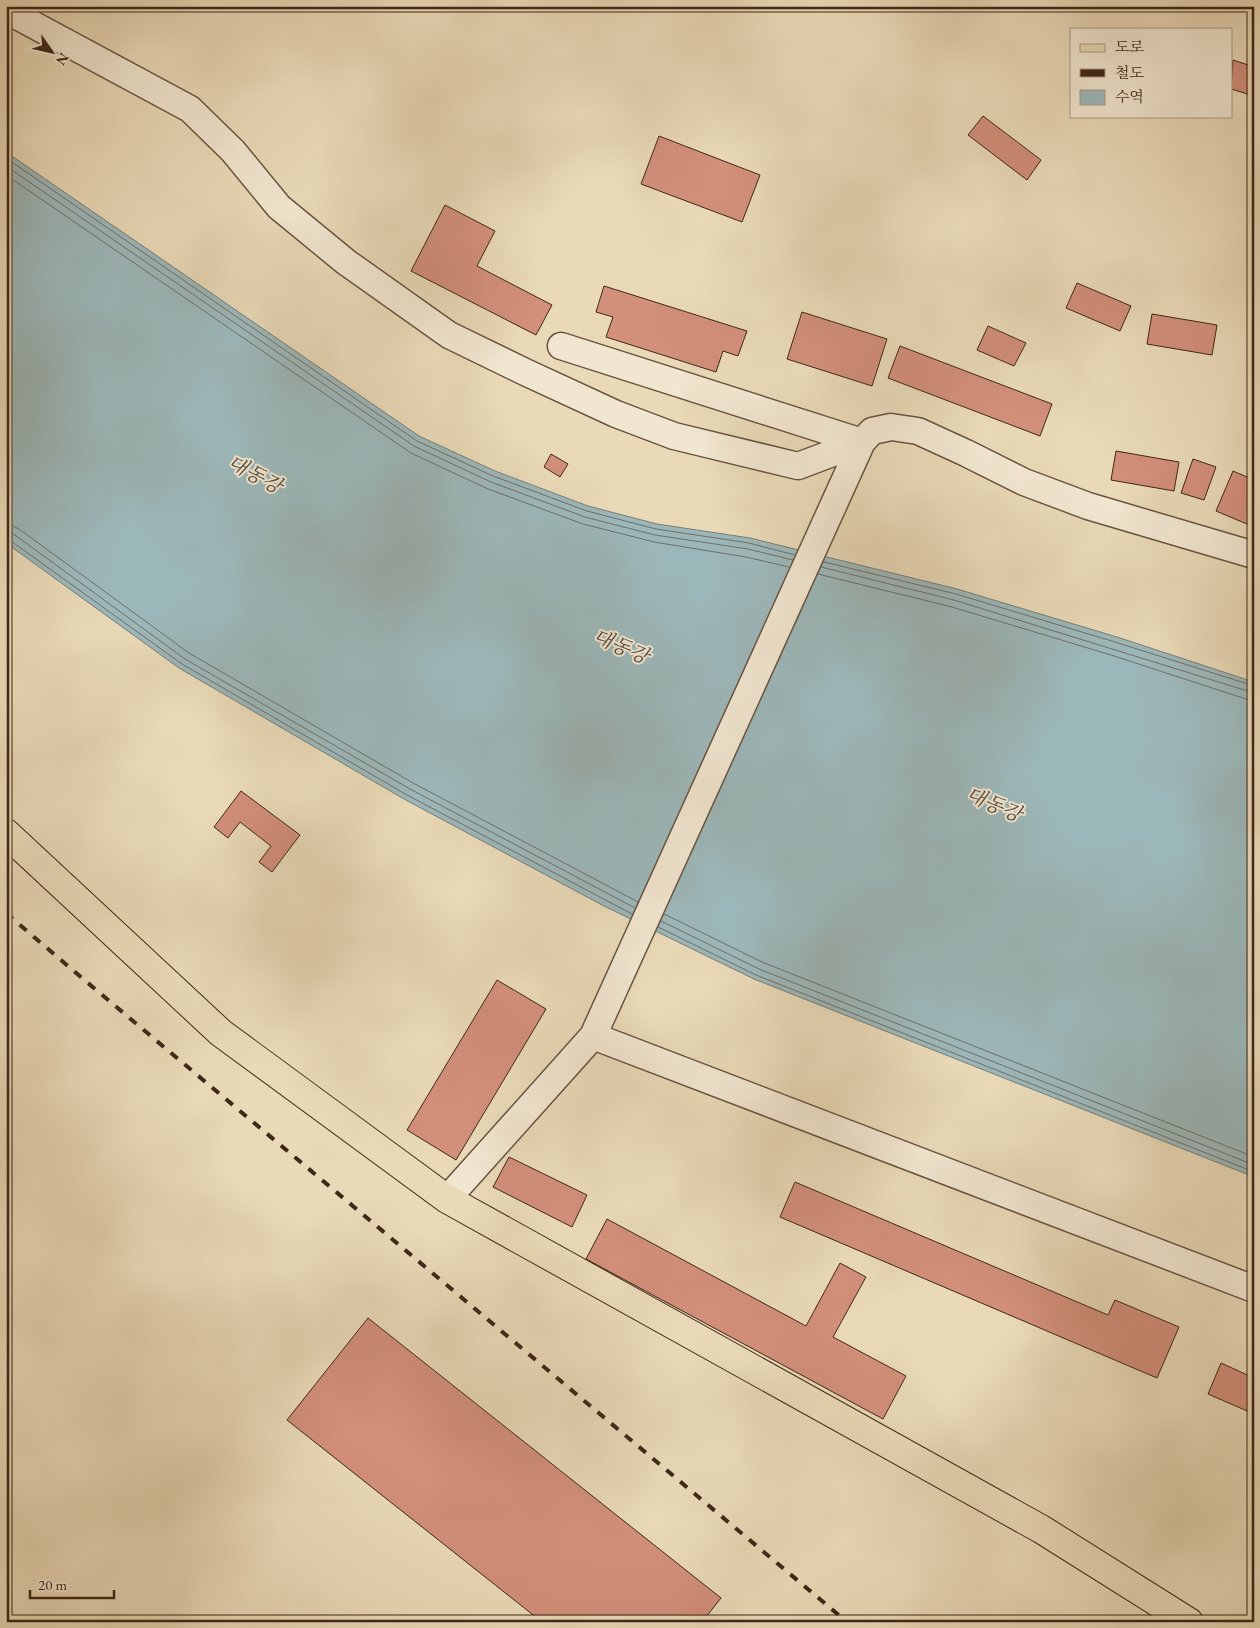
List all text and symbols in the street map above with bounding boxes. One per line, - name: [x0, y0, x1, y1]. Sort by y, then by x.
- north arrow: [28, 28, 78, 78]
- legend: [1070, 28, 1232, 118]
- text: 도로: [1115, 37, 1144, 56]
- text: N: [52, 50, 73, 70]
- text: 철도: [1115, 63, 1144, 82]
- text: 수역: [1115, 87, 1144, 106]
- water label: 대동강: [223, 449, 289, 500]
- water label: 대동강: [589, 623, 655, 670]
- water label: 대동강: [962, 781, 1028, 828]
- scale bar: [30, 1568, 114, 1600]
- text: 20 m: [38, 1575, 67, 1594]

